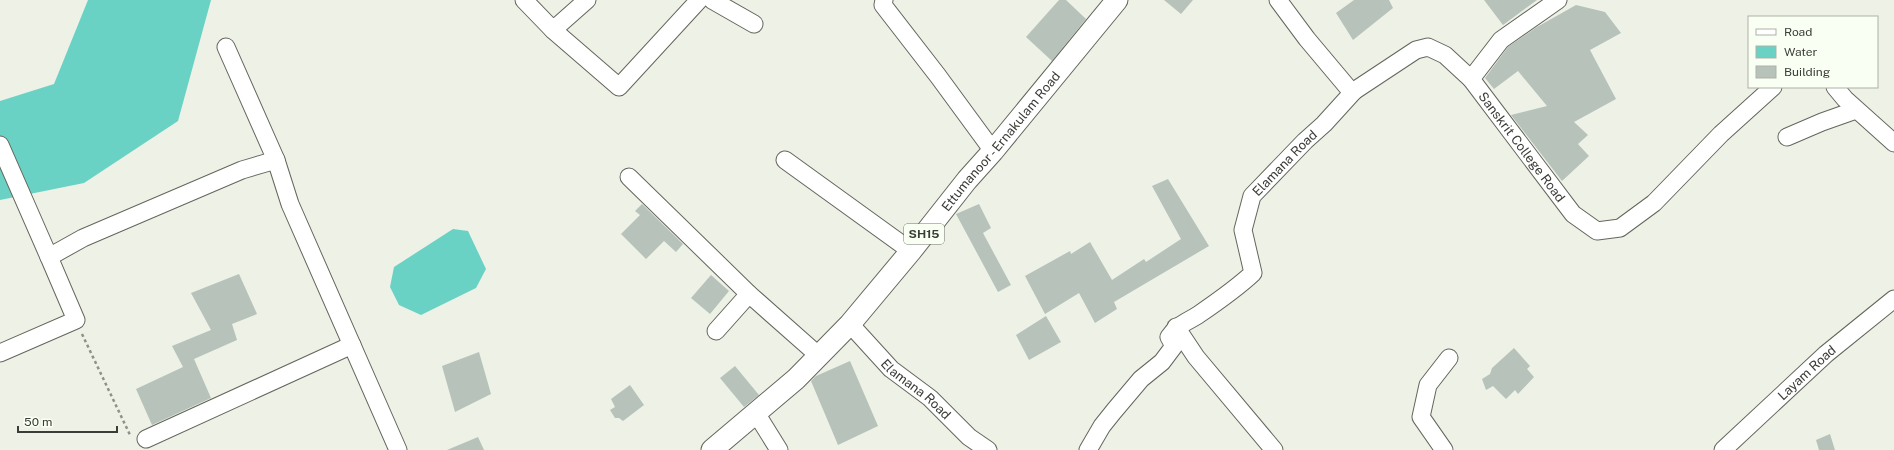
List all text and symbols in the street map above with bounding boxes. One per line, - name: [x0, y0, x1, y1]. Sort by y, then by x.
- legend: [1748, 16, 1878, 88]
- text: Road: [1784, 25, 1812, 39]
- text: Water: [1784, 45, 1818, 59]
- text: Building: [1784, 65, 1830, 79]
- street label: Ettumanoor - Ernakulam Road: [938, 68, 1063, 214]
- street label: Sanskrit College Road: [1476, 89, 1568, 205]
- street label: Elamana Road: [1249, 127, 1320, 199]
- road number: SH15: [904, 224, 944, 244]
- street label: Layam Road: [1774, 342, 1838, 403]
- street label: Elamana Road: [878, 356, 954, 422]
- scale bar: [18, 408, 117, 434]
- text: 50 m: [24, 415, 52, 429]

